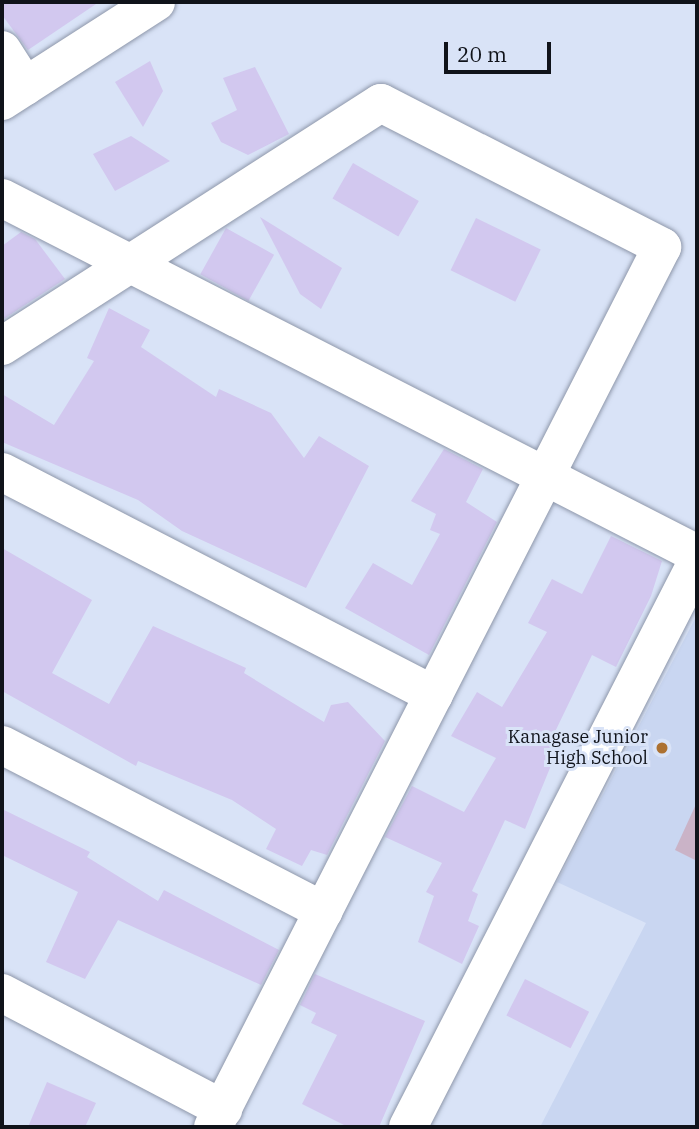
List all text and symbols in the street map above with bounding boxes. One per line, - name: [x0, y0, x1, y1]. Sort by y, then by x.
- scale bar: [447, 28, 554, 72]
- text: 20 m: [457, 40, 507, 68]
- place label: Kanagase Junior High School: [508, 727, 648, 770]
- marker: Kanagase Junior High School: [654, 740, 670, 756]

